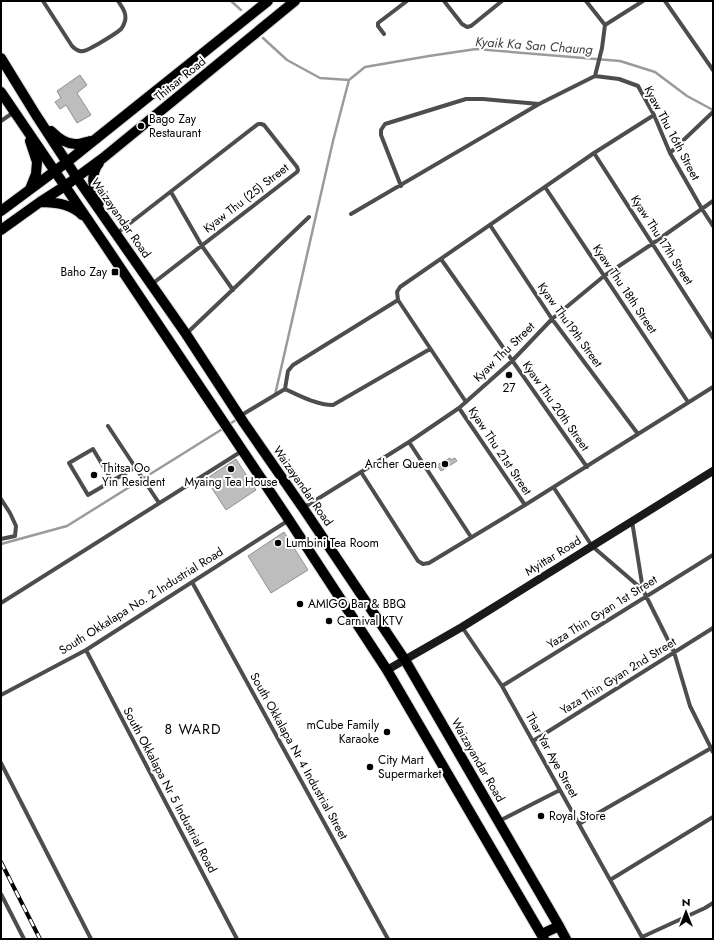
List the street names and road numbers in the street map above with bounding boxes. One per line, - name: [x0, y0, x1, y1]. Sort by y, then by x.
- street label: Thitsar Road: [150, 52, 210, 106]
- street label: Kyaw Thu 16th Street: [640, 83, 705, 183]
- street label: Kyaw Thu (25) Street: [199, 159, 293, 237]
- street label: Waizayandar Road: [87, 174, 155, 262]
- street label: Kyaw Thu 17th Street: [626, 192, 698, 289]
- street label: Kyaw Thu 18th Street: [588, 241, 662, 337]
- street label: Kyaw Thu19th Street: [533, 279, 607, 371]
- street label: Kyaw Thu Street: [469, 318, 539, 386]
- street label: Kyaw Thu 20th Street: [518, 357, 594, 455]
- street label: Kyaw Thu 21st Street: [464, 403, 536, 499]
- street label: Waizayandar Road: [269, 442, 337, 530]
- street label: Myittar Road: [521, 532, 585, 580]
- street label: South Okkalapa No. 2 Industrial Road: [55, 543, 227, 659]
- street label: Yaza Thin Gyan 1st Street: [543, 571, 661, 653]
- street label: Yaza Thin Gyan 2nd Street: [557, 633, 680, 719]
- street label: South Okkalapa Nr 4 Industrial Street: [245, 669, 353, 843]
- street label: South Okkalapa Nr 5 Industrial Road: [119, 704, 221, 876]
- street label: Thar Yar Aye Street: [521, 709, 583, 801]
- street label: Waizayandar Road: [447, 715, 509, 805]

